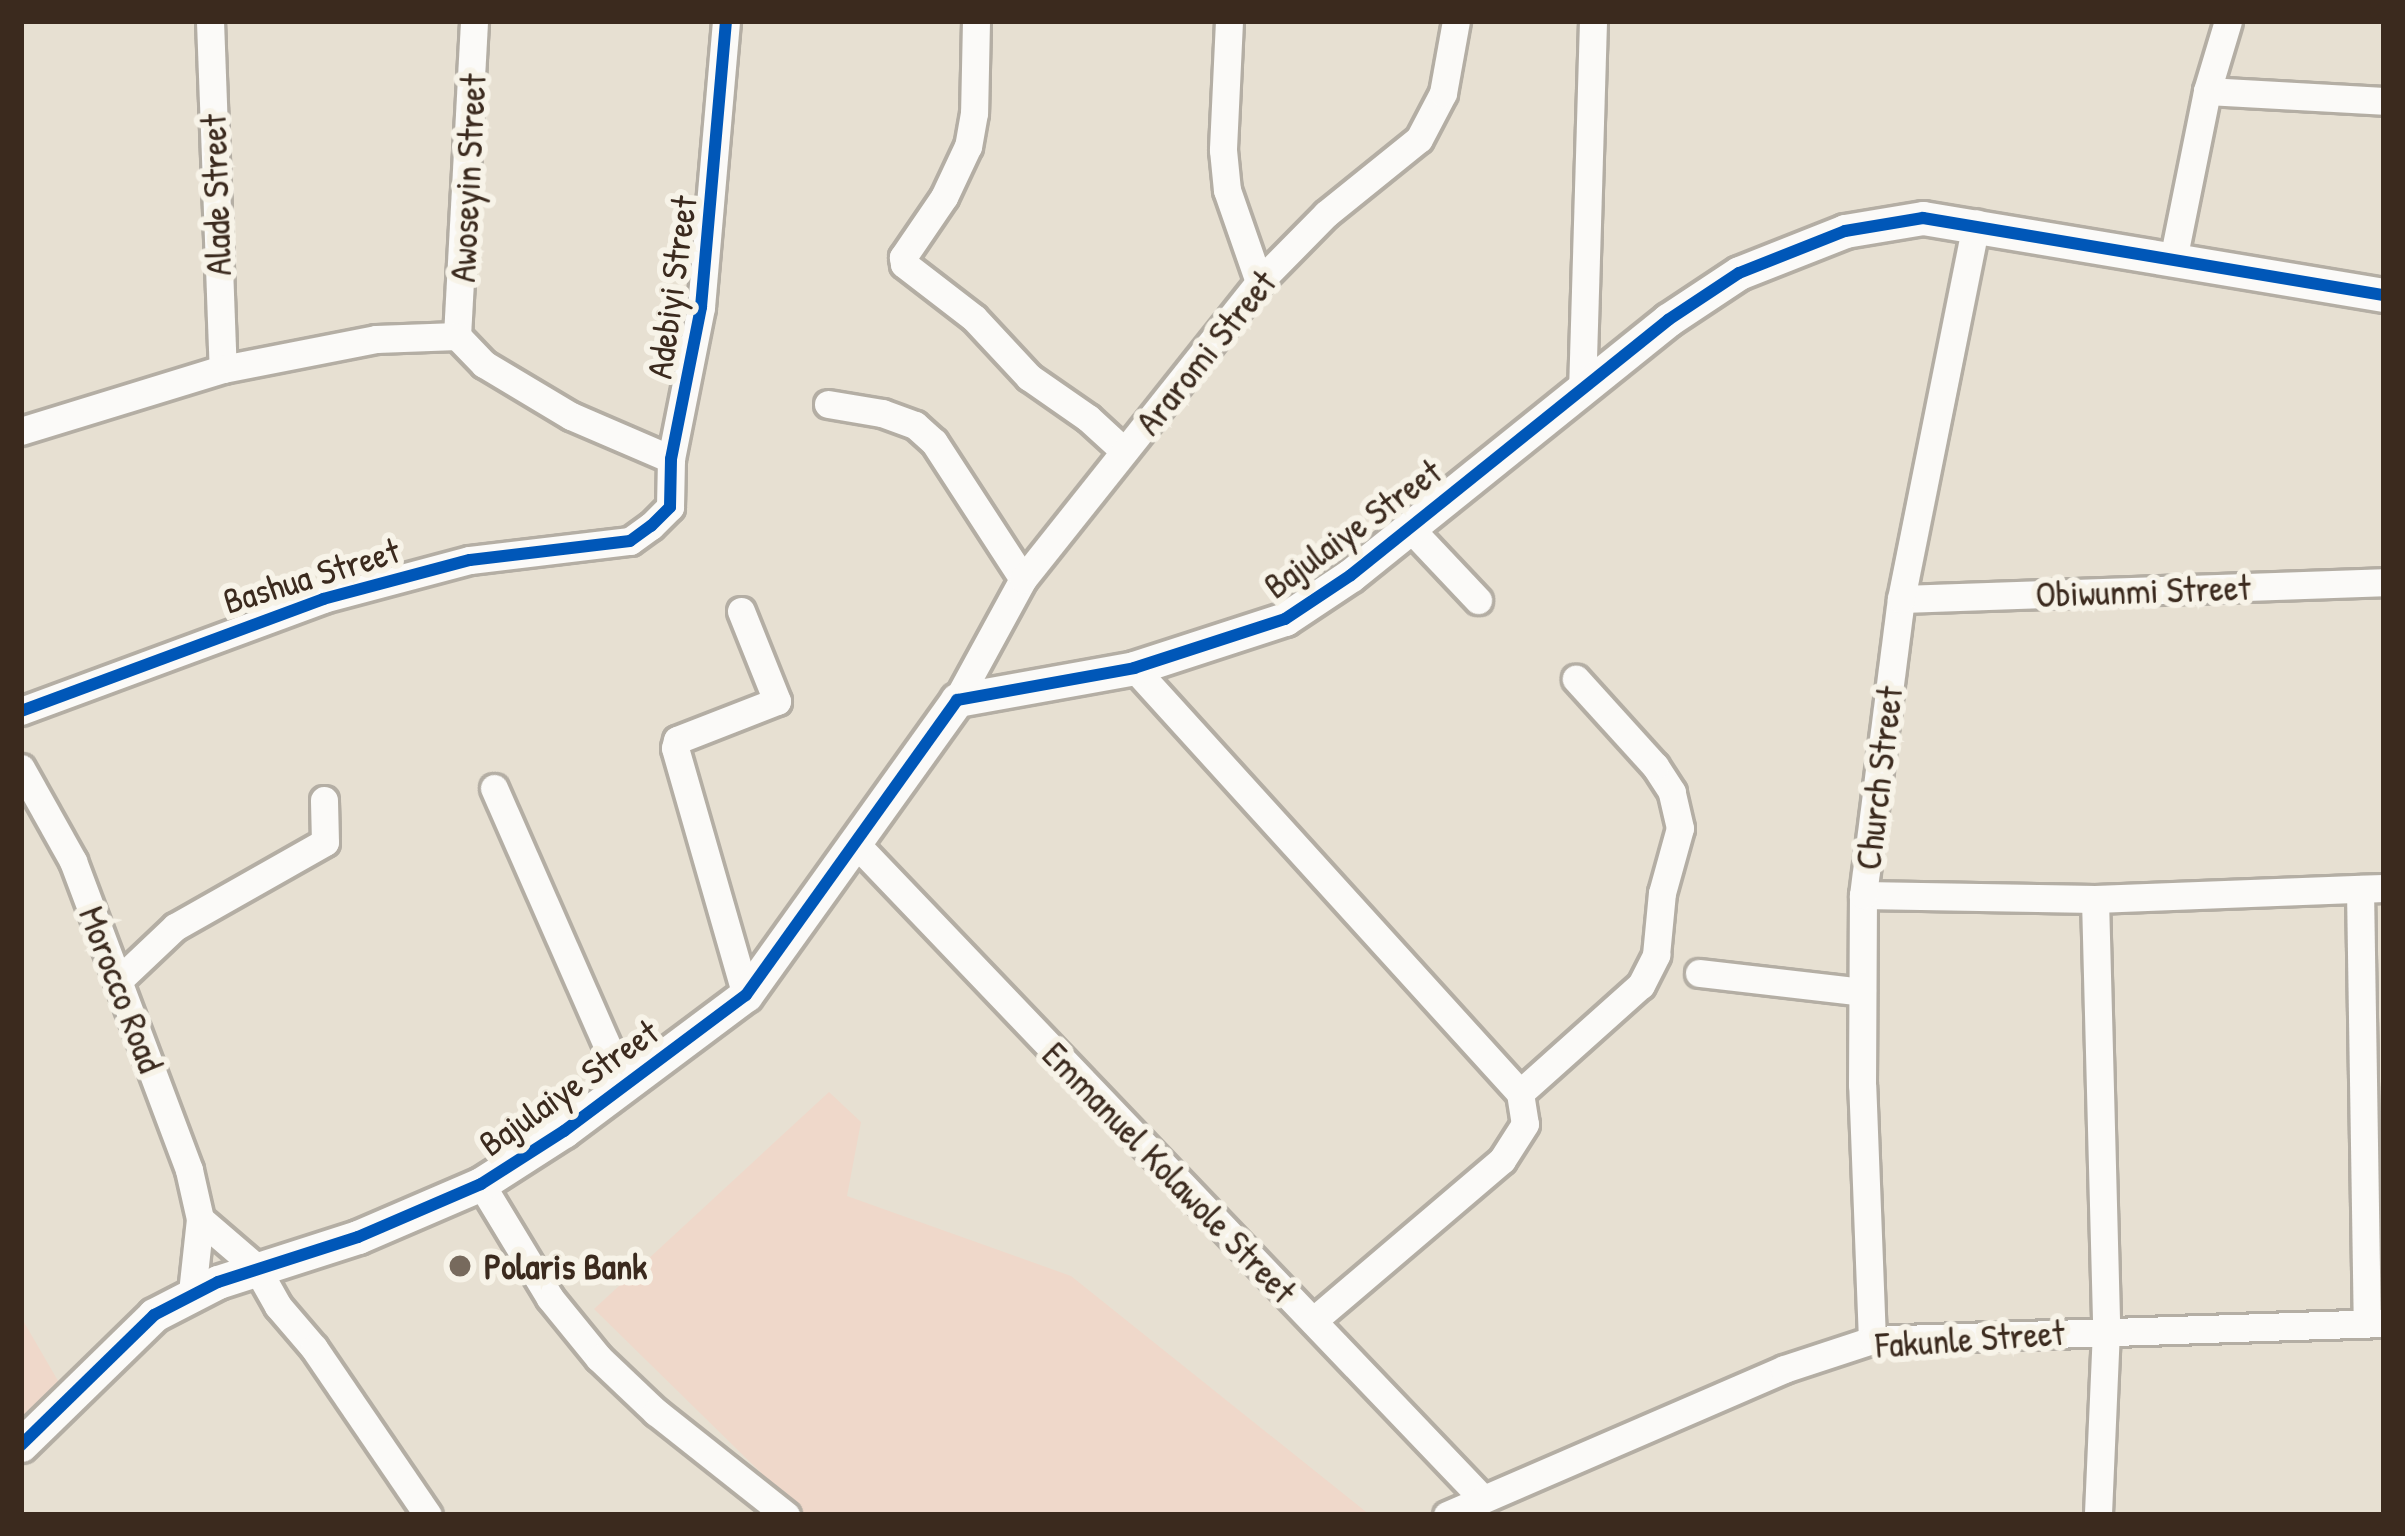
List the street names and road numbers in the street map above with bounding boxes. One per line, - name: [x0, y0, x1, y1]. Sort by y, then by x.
- street label: Awoseyin Street: [440, 73, 494, 283]
- street label: Alade Street: [191, 113, 239, 277]
- street label: Adebiyi Street: [637, 193, 705, 381]
- street label: Araromi Street: [1126, 261, 1284, 443]
- street label: Bajulaiye Street: [1255, 449, 1449, 607]
- street label: Bashua Street: [218, 528, 404, 622]
- street label: Obiwunmi Street: [2035, 565, 2251, 615]
- street label: Church Street: [1845, 684, 1911, 872]
- street label: Morocco Road: [71, 900, 173, 1078]
- street label: Bajulaiye Street: [470, 1009, 666, 1165]
- street label: Emmanuel Kolawole Street: [1034, 1033, 1306, 1311]
- street label: Fakunle Street: [1874, 1310, 2066, 1366]

